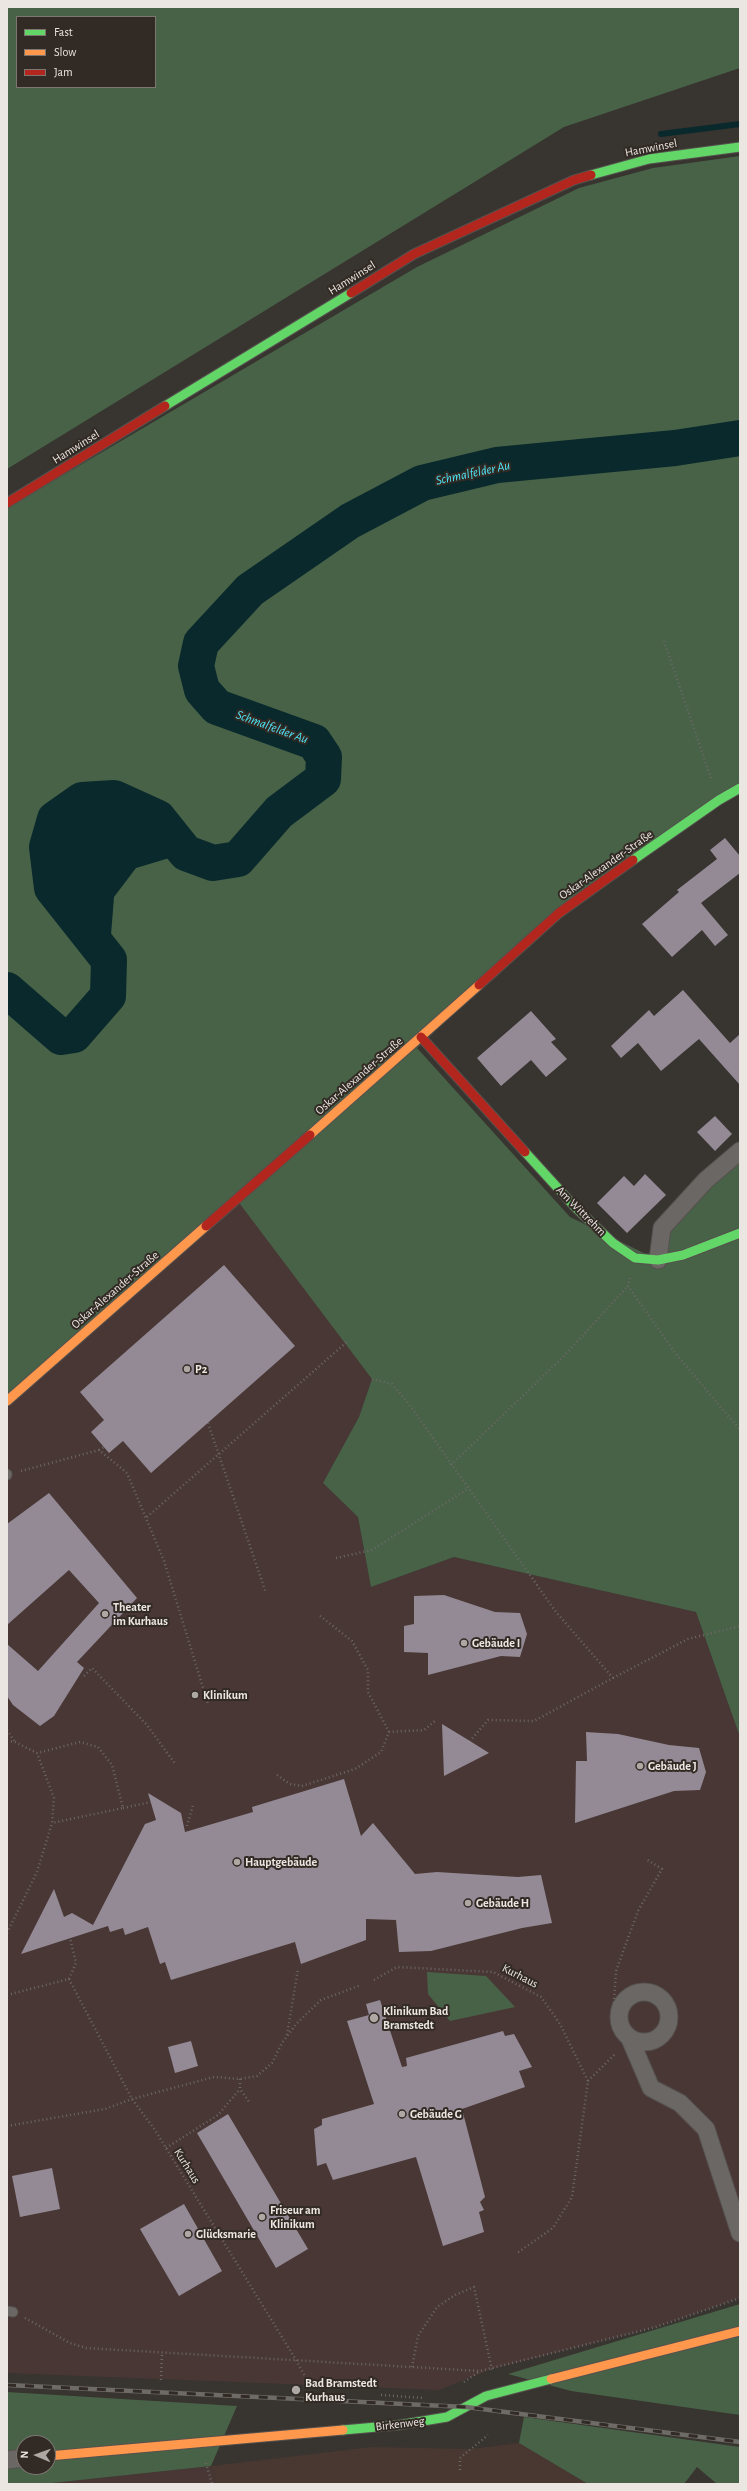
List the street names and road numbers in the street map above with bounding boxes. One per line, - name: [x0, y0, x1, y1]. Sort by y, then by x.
- street label: Hamwinsel: [624, 136, 678, 160]
- street label: Hamwinsel: [326, 258, 378, 298]
- street label: Hamwinsel: [50, 427, 102, 467]
- street label: Oskar-Alexander-Straße: [556, 827, 656, 903]
- street label: Oskar-Alexander-Straße: [312, 1034, 406, 1118]
- street label: Am Wittrehm: [553, 1183, 609, 1239]
- street label: Oskar-Alexander-Straße: [68, 1248, 162, 1332]
- street label: Kurhaus: [500, 1961, 540, 1991]
- street label: Kurhaus: [171, 2146, 203, 2186]
- street label: Birkenweg: [375, 2414, 425, 2434]

